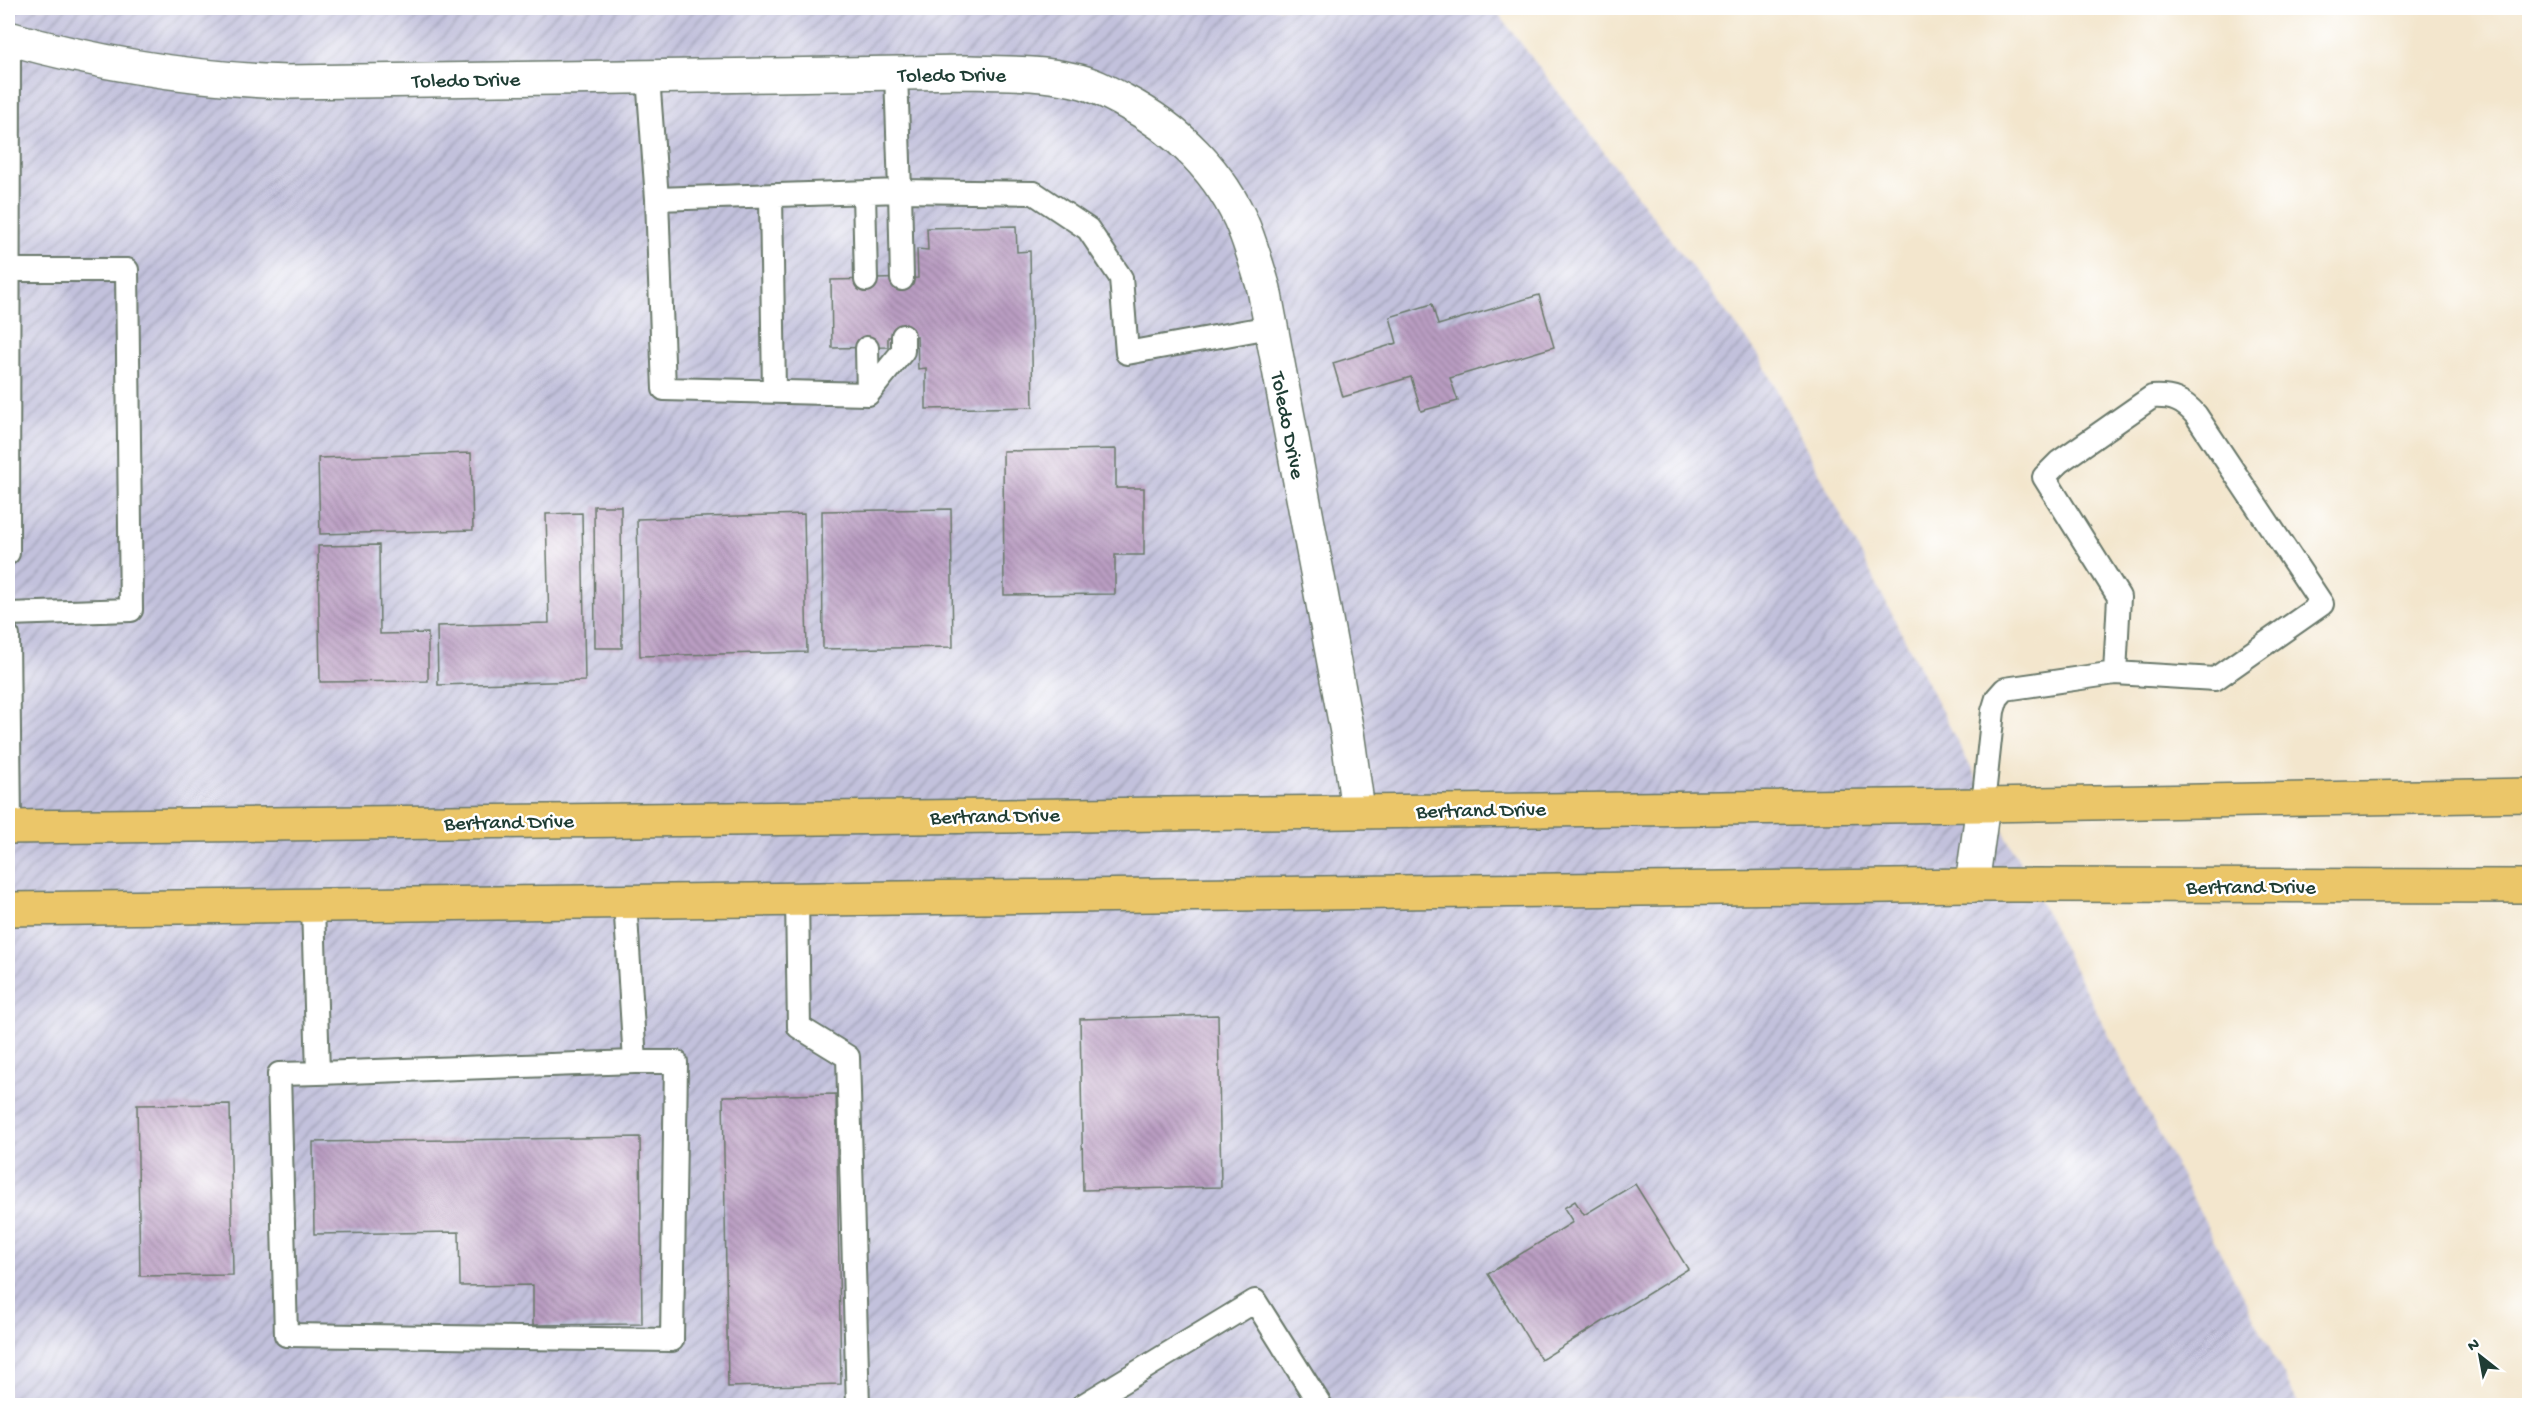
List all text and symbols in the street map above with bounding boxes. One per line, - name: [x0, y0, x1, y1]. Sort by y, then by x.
- street label: Toledo Drive: [897, 65, 1007, 90]
- street label: Toledo Drive: [411, 69, 522, 96]
- street label: Toledo Drive: [1263, 369, 1308, 482]
- street label: Bertrand Drive: [1415, 799, 1547, 826]
- street label: Bertrand Drive: [929, 805, 1061, 832]
- street label: Bertrand Drive: [443, 811, 575, 838]
- street label: Bertrand Drive: [2185, 877, 2317, 902]
- north arrow: [2450, 1326, 2510, 1386]
- text: N: [2465, 1335, 2484, 1357]

